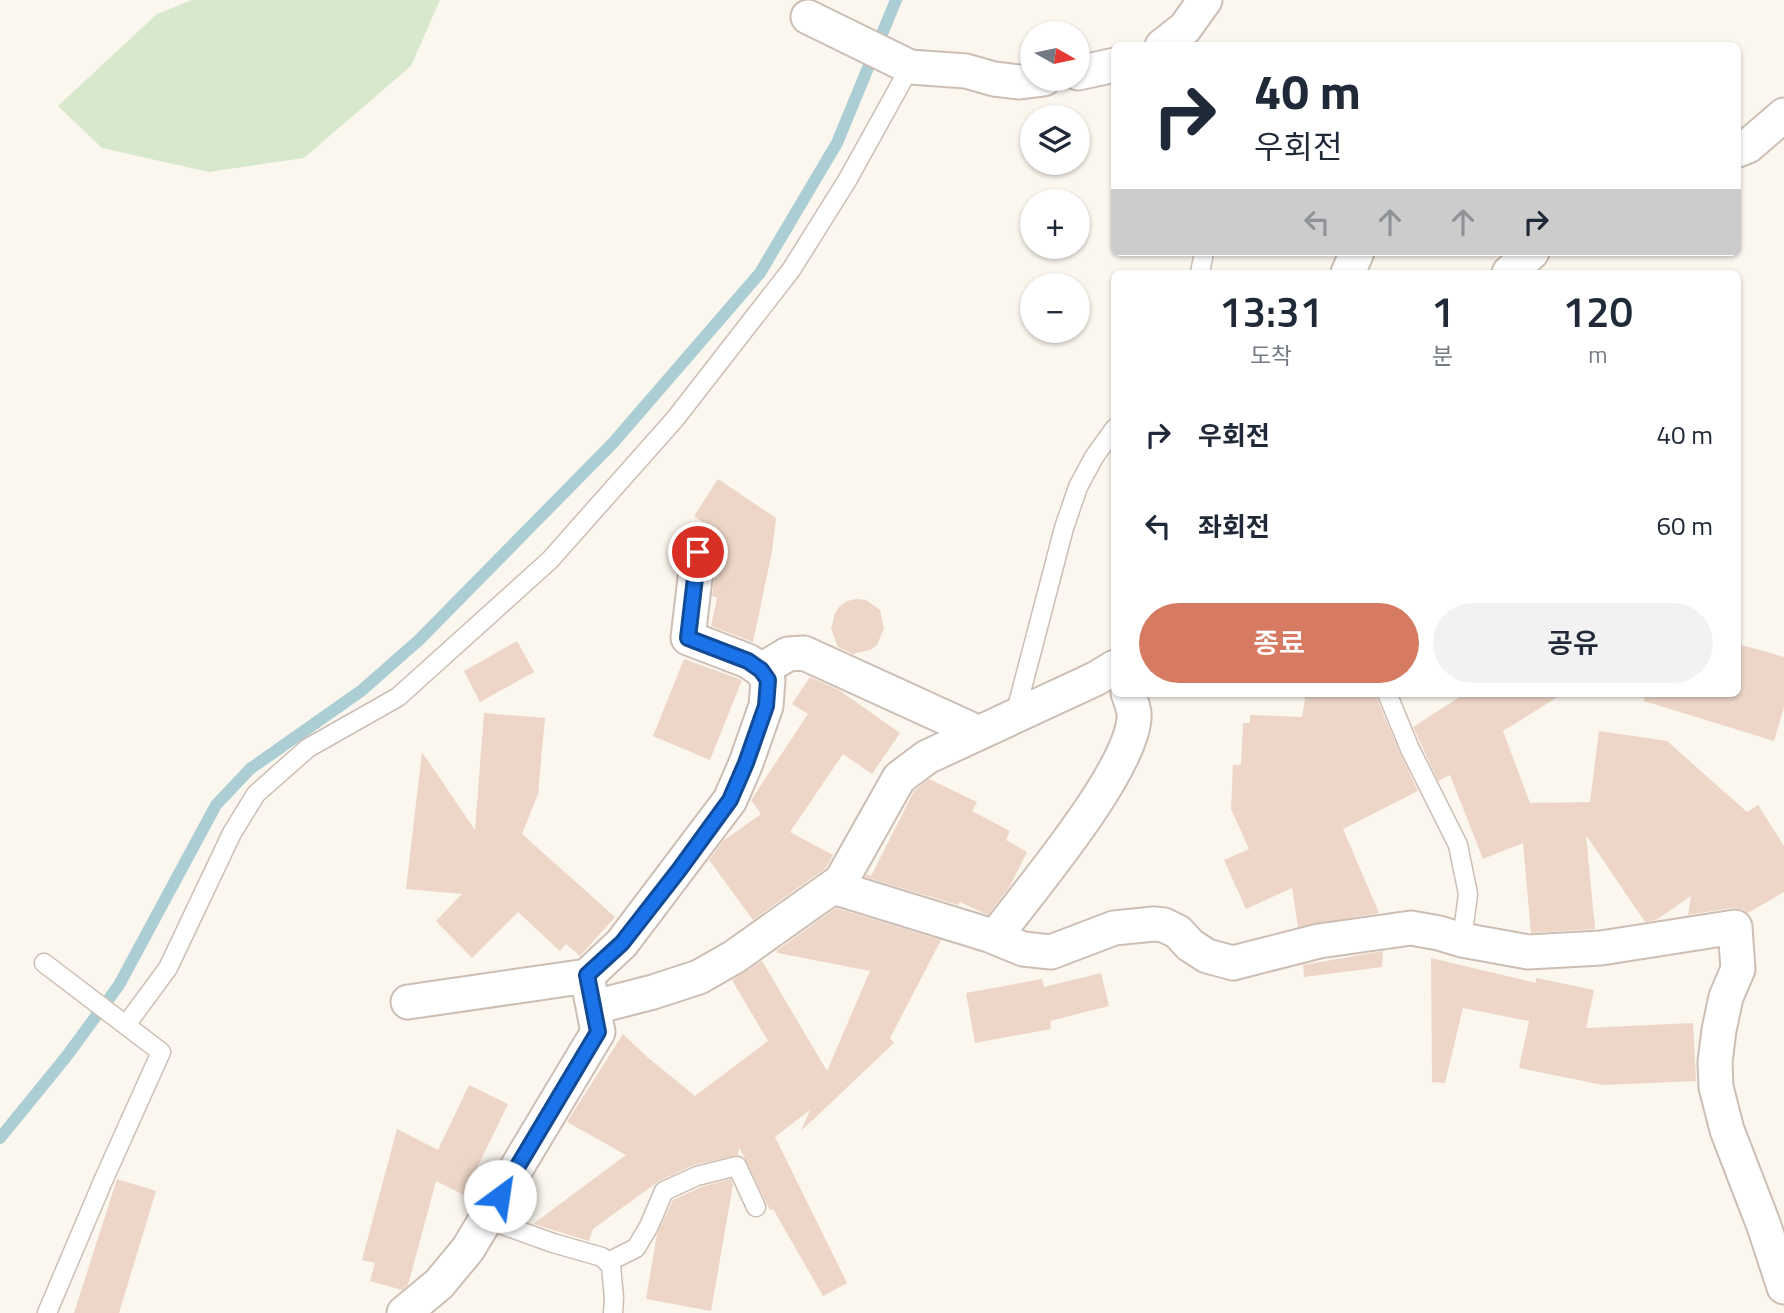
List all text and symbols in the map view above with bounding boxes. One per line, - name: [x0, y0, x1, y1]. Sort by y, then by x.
- north arrow: [1020, 21, 1090, 91]
- map controls: [1020, 21, 1090, 343]
- text: 40 m: [1254, 53, 1361, 128]
- icon: right: [1139, 70, 1230, 161]
- button: layers: [1020, 105, 1090, 175]
- text: 우회전: [1254, 122, 1342, 170]
- button: +: [1020, 189, 1090, 259]
- icon: left: [1298, 203, 1336, 241]
- icon: ahead: [1371, 203, 1409, 241]
- icon: ahead: [1444, 203, 1482, 241]
- icon: right: [1517, 203, 1555, 241]
- button: −: [1020, 273, 1090, 343]
- text: 13:31: [1219, 279, 1323, 343]
- text: 1: [1431, 279, 1455, 343]
- text: 120: [1562, 279, 1633, 343]
- text: m: [1588, 337, 1607, 372]
- text: 도착: [1250, 338, 1292, 373]
- text: 분: [1432, 338, 1453, 373]
- text: 40 m: [1656, 415, 1713, 454]
- icon: right: [1139, 416, 1177, 454]
- text: 우회전: [1198, 416, 1270, 455]
- text: 60 m: [1656, 506, 1713, 545]
- icon: left: [1139, 507, 1177, 545]
- text: 좌회전: [1198, 507, 1270, 546]
- pin: [668, 522, 728, 582]
- icon: arrive: [679, 533, 717, 571]
- button: 종료: [1139, 603, 1419, 683]
- button: 공유: [1433, 603, 1713, 683]
- position arrow: [463, 1159, 537, 1233]

